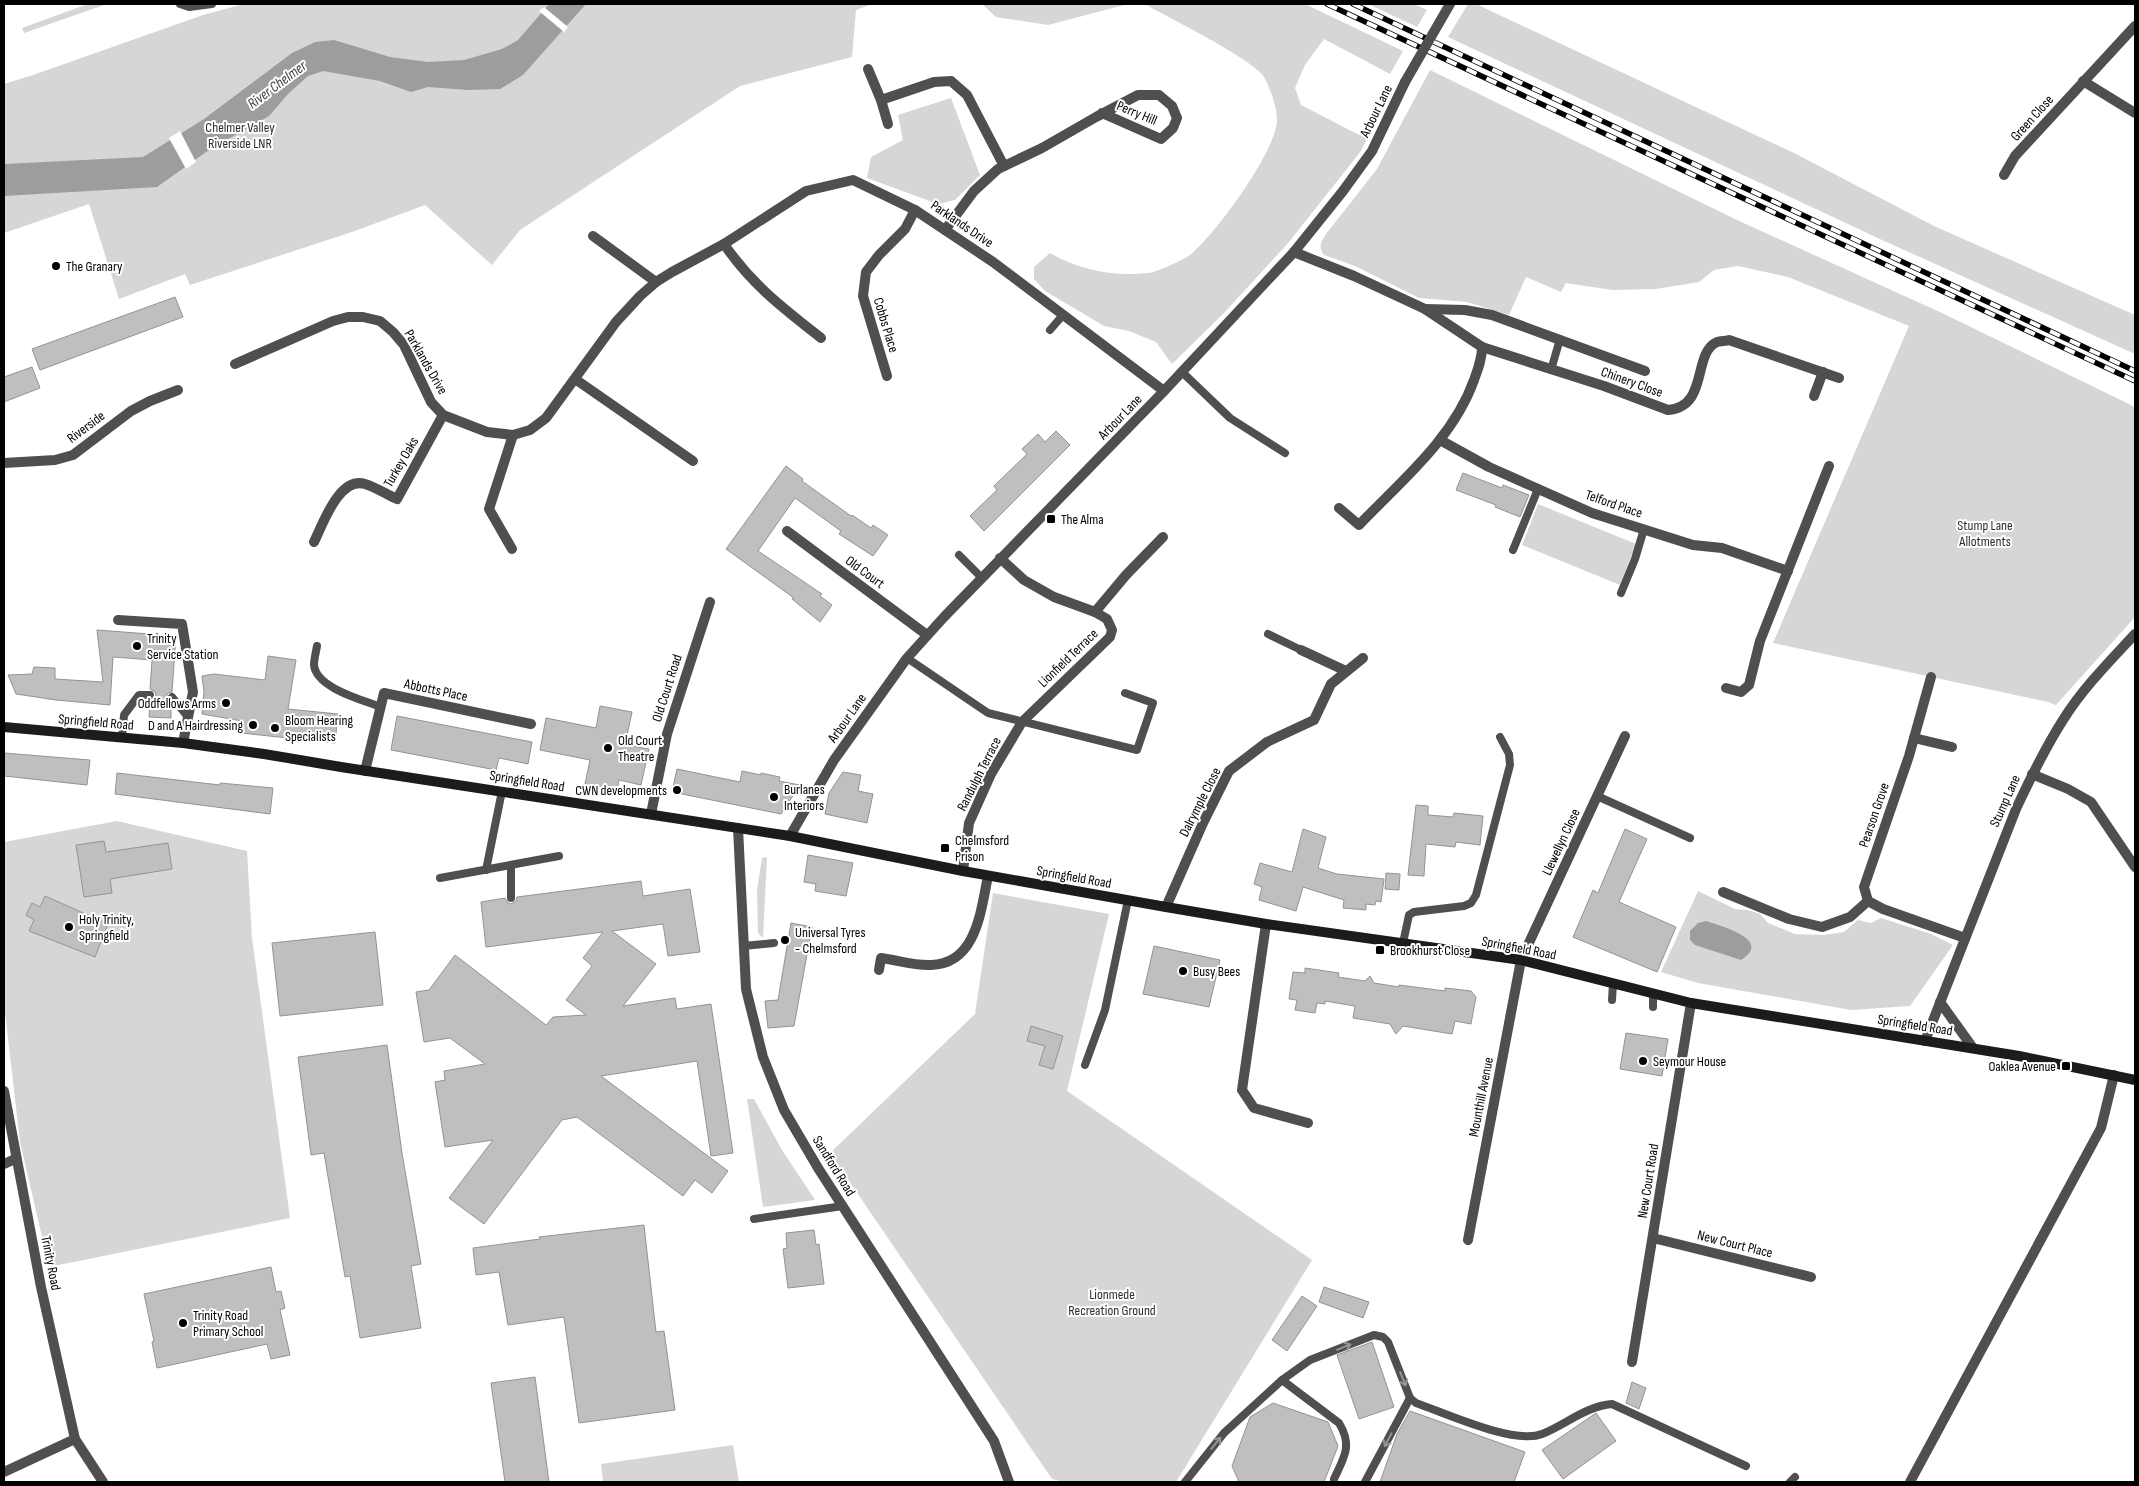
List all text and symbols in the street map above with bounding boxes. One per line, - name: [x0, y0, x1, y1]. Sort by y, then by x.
- water label: River Chelmer: [244, 56, 311, 113]
- street label: Arbour Lane: [1356, 82, 1396, 141]
- street label: Green Close: [2007, 91, 2057, 145]
- street label: Perry Hill: [1114, 97, 1160, 129]
- park label: Chelmer Valley Riverside LNR: [205, 119, 275, 152]
- street label: Parklands Drive: [927, 197, 997, 251]
- place label: The Granary: [66, 258, 123, 275]
- marker: The Granary: [50, 260, 62, 272]
- street label: Cobbs Place: [870, 296, 902, 354]
- street label: Parklands Drive: [401, 327, 451, 397]
- street label: Chinery Close: [1599, 363, 1665, 401]
- street label: Arbour Lane: [1094, 391, 1146, 444]
- street label: Riverside: [64, 407, 108, 447]
- street label: Turkey Oaks: [380, 434, 422, 490]
- street label: Telford Place: [1583, 486, 1645, 522]
- place label: The Alma: [1061, 511, 1104, 528]
- marker: The Alma: [1045, 513, 1057, 525]
- park label: Stump Lane Allotments: [1957, 517, 2013, 550]
- street label: Old Court: [842, 552, 888, 592]
- street label: Lionfield Terrace: [1034, 625, 1102, 691]
- place label: Trinity Service Station: [147, 630, 218, 663]
- marker: Trinity Service Station: [131, 640, 143, 652]
- street label: Old Court Road: [648, 652, 686, 724]
- street label: Abbotts Place: [402, 675, 469, 705]
- street label: Arbour Lane: [823, 690, 870, 747]
- place label: Oddfellows Arms: [138, 695, 216, 712]
- marker: Oddfellows Arms: [220, 697, 232, 709]
- street label: Springfield Road: [58, 710, 135, 734]
- place label: Bloom Hearing Specialists: [285, 712, 353, 745]
- place label: D and A Hairdressing: [148, 717, 243, 734]
- marker: D and A Hairdressing: [247, 719, 259, 731]
- marker: Bloom Hearing Specialists: [269, 722, 281, 734]
- place label: Old Court Theatre: [618, 732, 662, 765]
- street label: Randulph Terrace: [953, 734, 1005, 814]
- marker: Old Court Theatre: [602, 742, 614, 754]
- street label: Dalrymple Close: [1175, 765, 1225, 839]
- street label: Springfield Road: [488, 767, 566, 795]
- street label: Stump Lane: [1986, 772, 2024, 830]
- street label: Pearson Grove: [1855, 780, 1893, 850]
- place label: Burlanes Interiors: [784, 781, 825, 814]
- place label: CWN developments: [575, 782, 667, 799]
- marker: CWN developments: [671, 784, 683, 796]
- marker: Burlanes Interiors: [768, 791, 780, 803]
- street label: Llewellyn Close: [1538, 806, 1584, 878]
- place label: Chelmsford Prison: [955, 832, 1009, 865]
- marker: Chelmsford Prison: [939, 842, 951, 854]
- street label: Springfield Road: [1035, 862, 1113, 892]
- place label: Holy Trinity, Springfield: [79, 911, 134, 944]
- marker: Holy Trinity, Springfield: [63, 921, 75, 933]
- place label: Universal Tyres - Chelmsford: [795, 924, 865, 957]
- street label: Springfield Road: [1480, 932, 1558, 964]
- marker: Universal Tyres - Chelmsford: [779, 934, 791, 946]
- place label: Brookhurst Close: [1390, 942, 1470, 959]
- marker: Brookhurst Close: [1374, 944, 1386, 956]
- place label: Busy Bees: [1193, 963, 1240, 980]
- marker: Busy Bees: [1177, 965, 1189, 977]
- street label: Springfield Road: [1876, 1011, 1954, 1039]
- place label: Seymour House: [1653, 1053, 1726, 1070]
- marker: Seymour House: [1637, 1055, 1649, 1067]
- street label: Mounthill Avenue: [1465, 1056, 1497, 1138]
- place label: Oaklea Avenue: [1988, 1058, 2056, 1075]
- marker: Oaklea Avenue: [2060, 1060, 2072, 1072]
- street label: Sandford Road: [809, 1133, 859, 1199]
- street label: New Court Road: [1634, 1142, 1662, 1219]
- street label: New Court Place: [1696, 1226, 1774, 1262]
- street label: Trinity Road: [37, 1234, 65, 1292]
- park label: Lionmede Recreation Ground: [1068, 1286, 1156, 1319]
- place label: Trinity Road Primary School: [193, 1307, 263, 1340]
- marker: Trinity Road Primary School: [177, 1317, 189, 1329]
- one-way arrow: [1336, 1342, 1351, 1351]
- one-way arrow: [1398, 1371, 1408, 1386]
- one-way arrow: [1382, 1432, 1392, 1447]
- one-way arrow: [1210, 1437, 1221, 1450]

